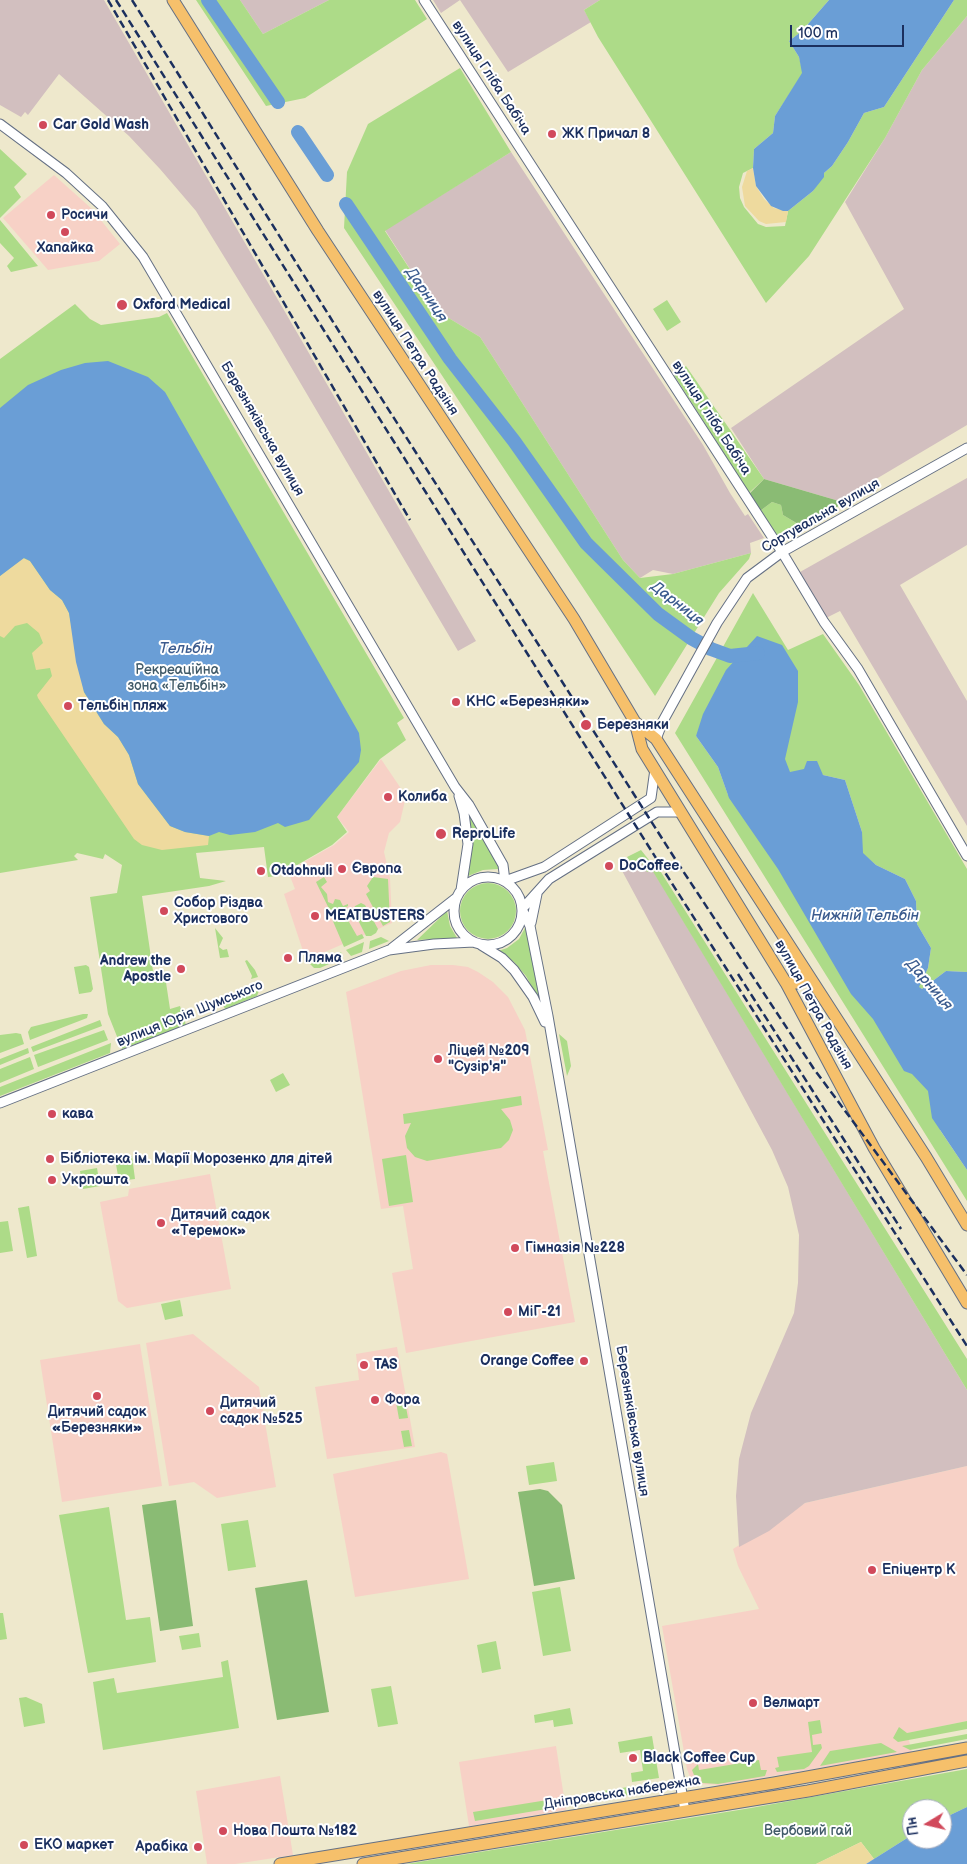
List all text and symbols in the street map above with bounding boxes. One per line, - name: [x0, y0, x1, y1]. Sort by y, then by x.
- scale bar: [792, 15, 906, 47]
- street label: вулиця Гліба Бабіча: [448, 18, 534, 138]
- text: 100 m: [798, 24, 838, 43]
- place label: Car Gold Wash: [53, 117, 149, 133]
- marker: Car Gold Wash: [37, 119, 49, 131]
- place label: ЖК Причал 8: [562, 126, 650, 142]
- marker: ЖК Причал 8: [546, 128, 558, 140]
- place label: Росичи: [61, 207, 108, 223]
- marker: Росичи: [45, 209, 57, 221]
- marker: Хапайка: [59, 226, 71, 238]
- place label: Хапайка: [37, 240, 93, 256]
- water label: Дарниця: [401, 264, 451, 326]
- street label: вулиця Петра Радзіня: [368, 287, 462, 419]
- place label: Oxford Medical: [133, 297, 230, 313]
- marker: Oxford Medical: [115, 298, 129, 312]
- street label: вулиця Гліба Бабіча: [668, 358, 754, 478]
- street label: Березняківська вулиця: [217, 359, 307, 499]
- street label: Сортувальна вулиця: [759, 475, 883, 557]
- water label: Дарниця: [647, 578, 707, 630]
- water label: Тельбін: [159, 640, 213, 658]
- park label: Рекреаційна зона «Тельбін»: [127, 662, 227, 694]
- place label: КНС «Березняки»: [466, 694, 590, 710]
- marker: КНС «Березняки»: [450, 696, 462, 708]
- place label: Тельбін пляж: [78, 698, 167, 714]
- marker: Тельбін пляж: [62, 700, 74, 712]
- place label: Березняки: [597, 717, 669, 733]
- marker: Березняки: [579, 718, 593, 732]
- place label: Колиба: [398, 789, 447, 805]
- marker: Колиба: [382, 791, 394, 803]
- place label: ReproLife: [452, 826, 515, 842]
- marker: ReproLife: [434, 827, 448, 841]
- place label: DoCoffee: [619, 858, 679, 874]
- marker: DoCoffee: [603, 860, 615, 872]
- place label: Європа: [352, 861, 402, 877]
- place label: Otdohnuli: [271, 863, 332, 879]
- marker: Європа: [336, 863, 348, 875]
- marker: Otdohnuli: [255, 865, 267, 877]
- place label: Собор Різдва Христового: [174, 895, 263, 928]
- marker: Собор Різдва Христового: [158, 905, 170, 917]
- water label: Нижній Тельбін: [811, 907, 919, 925]
- place label: MEATBUSTERS: [325, 908, 425, 924]
- marker: MEATBUSTERS: [309, 910, 321, 922]
- street label: вулиця Петра Радзіня: [770, 937, 856, 1073]
- place label: Пляма: [298, 950, 342, 966]
- marker: Пляма: [282, 952, 294, 964]
- place label: Andrew the Apostle: [100, 953, 171, 986]
- water label: Дарниця: [902, 956, 956, 1014]
- marker: Andrew the Apostle: [175, 963, 187, 975]
- street label: вулиця Юрія Шумського: [115, 977, 265, 1051]
- place label: Ліцей №209 "Сузір'я": [448, 1043, 529, 1076]
- marker: Ліцей №209 "Сузір'я": [432, 1053, 444, 1065]
- place label: кава: [62, 1106, 93, 1122]
- marker: кава: [46, 1108, 58, 1120]
- place label: Бібліотека ім. Марії Морозенко для дітей: [60, 1151, 332, 1167]
- marker: Бібліотека ім. Марії Морозенко для дітей: [44, 1153, 56, 1165]
- place label: Укрпошта: [62, 1172, 128, 1188]
- marker: Укрпошта: [46, 1174, 58, 1186]
- place label: Дитячий садок «Теремок»: [171, 1207, 269, 1240]
- marker: Дитячий садок «Теремок»: [155, 1217, 167, 1229]
- place label: Гімназія №228: [525, 1240, 625, 1256]
- marker: Гімназія №228: [509, 1242, 521, 1254]
- place label: МіГ-21: [518, 1304, 561, 1320]
- marker: МіГ-21: [502, 1306, 514, 1318]
- street label: Березняківська вулиця: [612, 1344, 652, 1498]
- place label: Orange Coffee: [480, 1353, 574, 1369]
- marker: Orange Coffee: [578, 1355, 590, 1367]
- place label: TAS: [374, 1357, 398, 1373]
- marker: TAS: [358, 1359, 370, 1371]
- marker: Дитячий садок «Березняки»: [91, 1390, 103, 1402]
- place label: Фора: [385, 1392, 420, 1408]
- marker: Фора: [369, 1394, 381, 1406]
- place label: Дитячий садок №525: [220, 1395, 303, 1428]
- place label: Дитячий садок «Березняки»: [48, 1404, 146, 1436]
- marker: Дитячий садок №525: [204, 1405, 216, 1417]
- place label: Епіцентр К: [882, 1562, 955, 1578]
- marker: Епіцентр К: [866, 1564, 878, 1576]
- place label: Велмарт: [763, 1695, 820, 1711]
- marker: Велмарт: [747, 1697, 759, 1709]
- place label: Black Coffee Cup: [643, 1750, 755, 1766]
- marker: Black Coffee Cup: [627, 1752, 639, 1764]
- street label: Дніпровська набережна: [543, 1772, 701, 1814]
- north arrow: [902, 1799, 952, 1849]
- text: Пн: [903, 1816, 923, 1837]
- place label: Нова Пошта №182: [233, 1823, 357, 1839]
- park label: Вербовий гай: [764, 1823, 852, 1839]
- marker: Нова Пошта №182: [217, 1825, 229, 1837]
- place label: ЕКО маркет: [34, 1837, 114, 1853]
- marker: ЕКО маркет: [18, 1839, 30, 1851]
- place label: Арабіка: [135, 1839, 188, 1855]
- marker: Арабіка: [192, 1841, 204, 1853]

